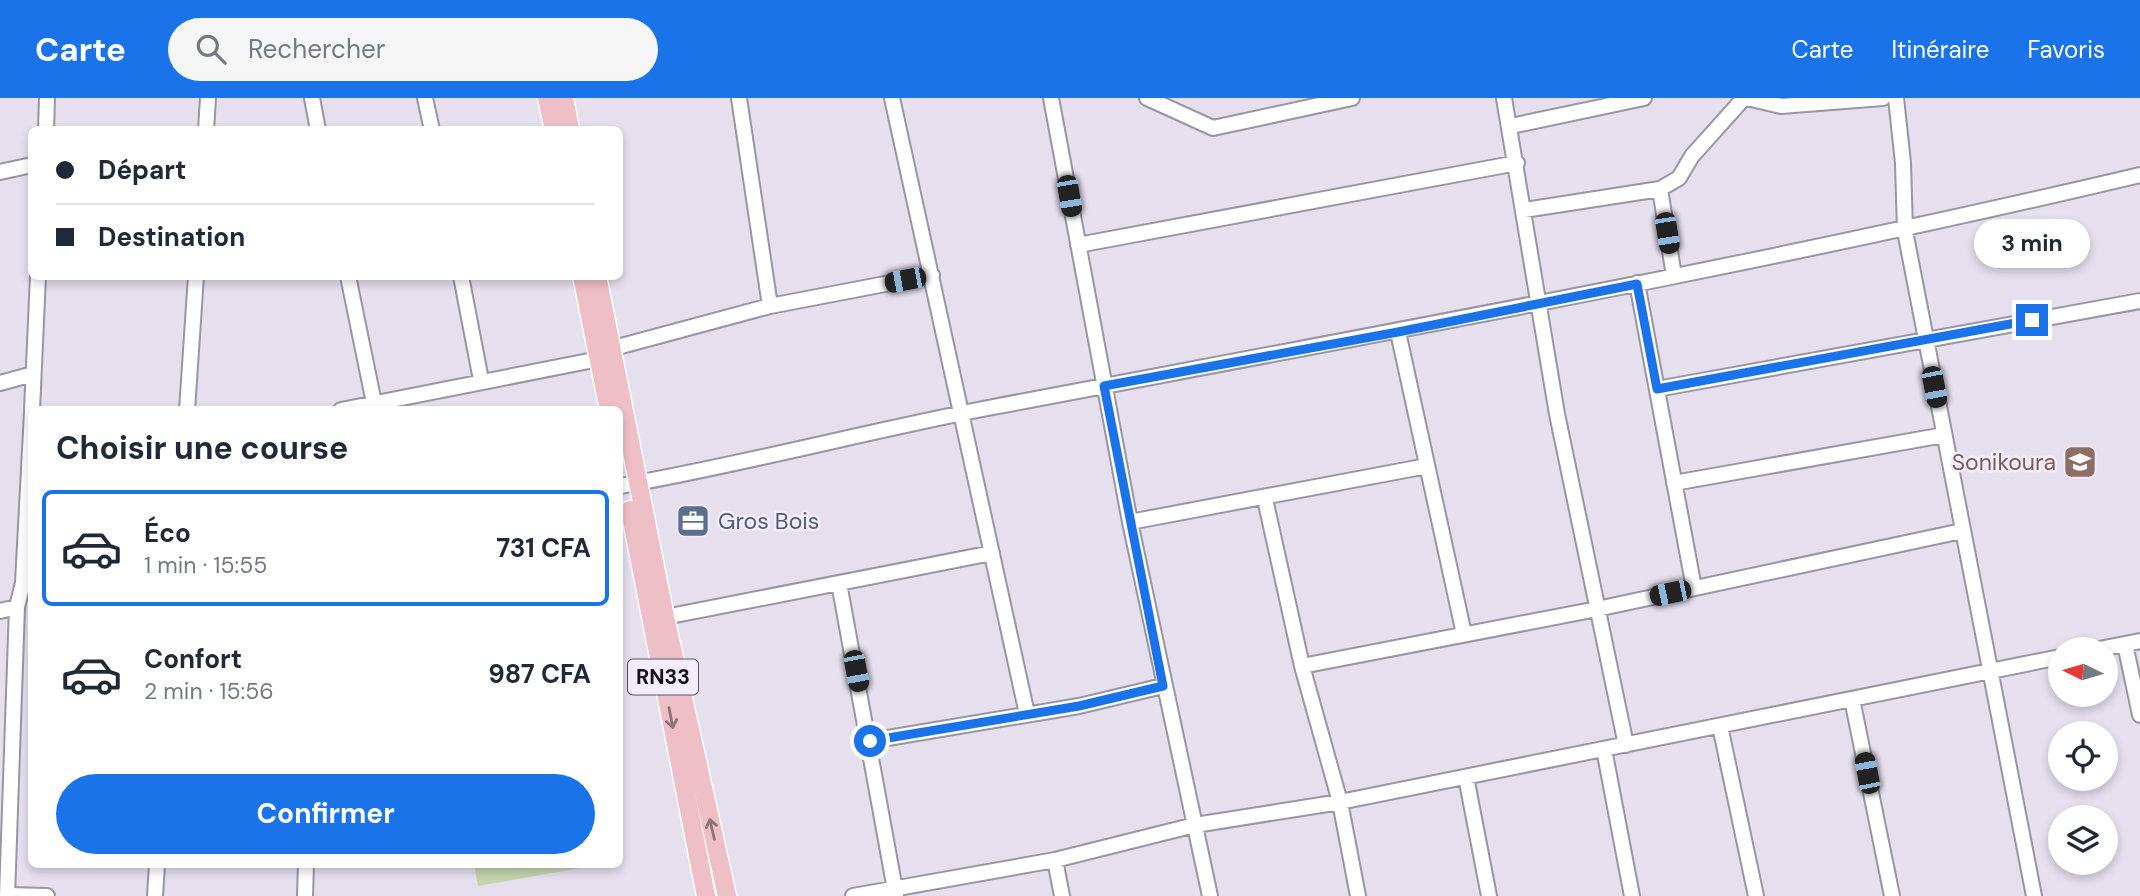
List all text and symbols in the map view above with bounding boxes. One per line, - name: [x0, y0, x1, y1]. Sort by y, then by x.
- search box: [168, 18, 658, 81]
- text: Carte: [35, 28, 126, 71]
- icon: search: [192, 30, 230, 68]
- text: Rechercher: [248, 32, 385, 66]
- text: Carte: [1792, 34, 1853, 65]
- text: Itinéraire: [1891, 34, 1989, 65]
- text: Favoris: [2027, 34, 2105, 65]
- text: Départ: [98, 153, 186, 187]
- car: [1056, 173, 1083, 219]
- car: [1654, 211, 1681, 255]
- callout: 3 min: [1974, 218, 2090, 268]
- text: Destination: [98, 220, 245, 254]
- text: 3 min: [2001, 228, 2063, 258]
- car: [883, 266, 928, 294]
- route end: [2016, 304, 2048, 336]
- car: [1920, 364, 1949, 410]
- text: Choisir une course: [56, 427, 348, 469]
- school or university icon: Sonikoura: [2061, 443, 2099, 481]
- place label: Sonikoura: [1952, 447, 2056, 477]
- office icon: Gros Bois: [674, 502, 712, 540]
- place label: Gros Bois: [718, 506, 819, 536]
- text: Éco: [144, 516, 191, 550]
- icon: car: [60, 517, 123, 580]
- text: 731 CFA: [496, 531, 591, 565]
- text: 1 min · 15:55: [144, 550, 267, 580]
- car: [1648, 578, 1693, 608]
- north arrow: [2048, 637, 2118, 707]
- map controls: [2048, 637, 2118, 875]
- text: Confort: [144, 642, 242, 676]
- icon: car: [60, 643, 123, 706]
- car: [842, 648, 871, 694]
- text: 987 CFA: [488, 657, 591, 691]
- road number: RN33: [628, 660, 698, 694]
- text: 2 min · 15:56: [144, 676, 274, 706]
- one-way arrow: [665, 706, 678, 729]
- button: locate: [2048, 721, 2118, 791]
- route start: [854, 725, 886, 757]
- car: [1853, 750, 1882, 796]
- button: Confirmer: [56, 774, 595, 854]
- button: layers: [2048, 805, 2118, 875]
- one-way arrow: [705, 818, 719, 841]

